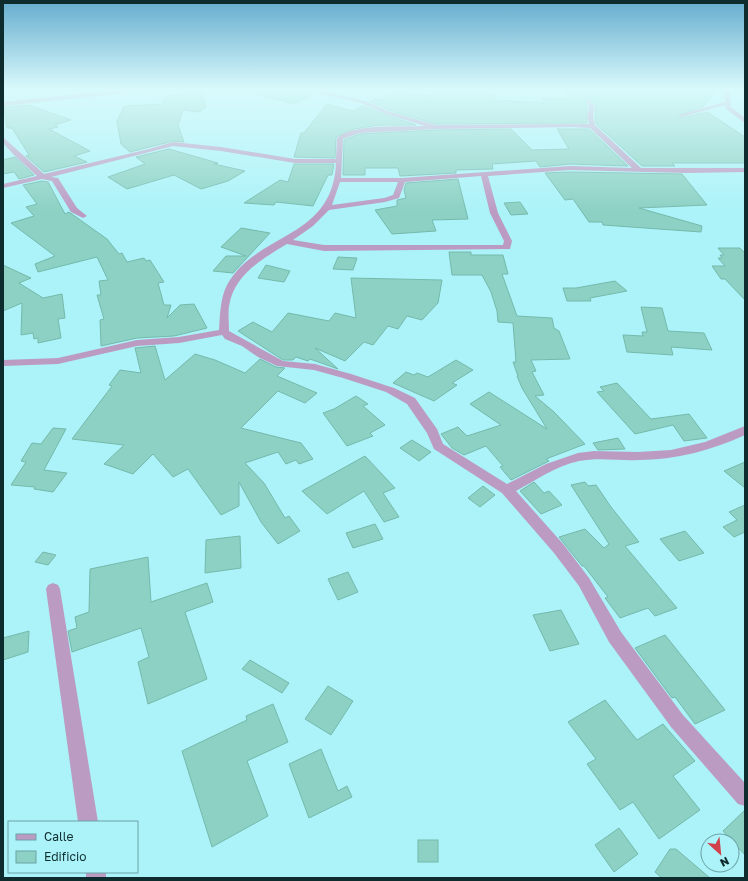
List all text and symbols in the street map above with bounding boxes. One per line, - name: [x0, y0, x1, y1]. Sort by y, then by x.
- legend: [8, 821, 138, 873]
- text: Calle: [44, 829, 74, 844]
- north arrow: [700, 833, 740, 873]
- text: Edificio: [44, 849, 86, 864]
- text: N: [718, 855, 731, 870]

